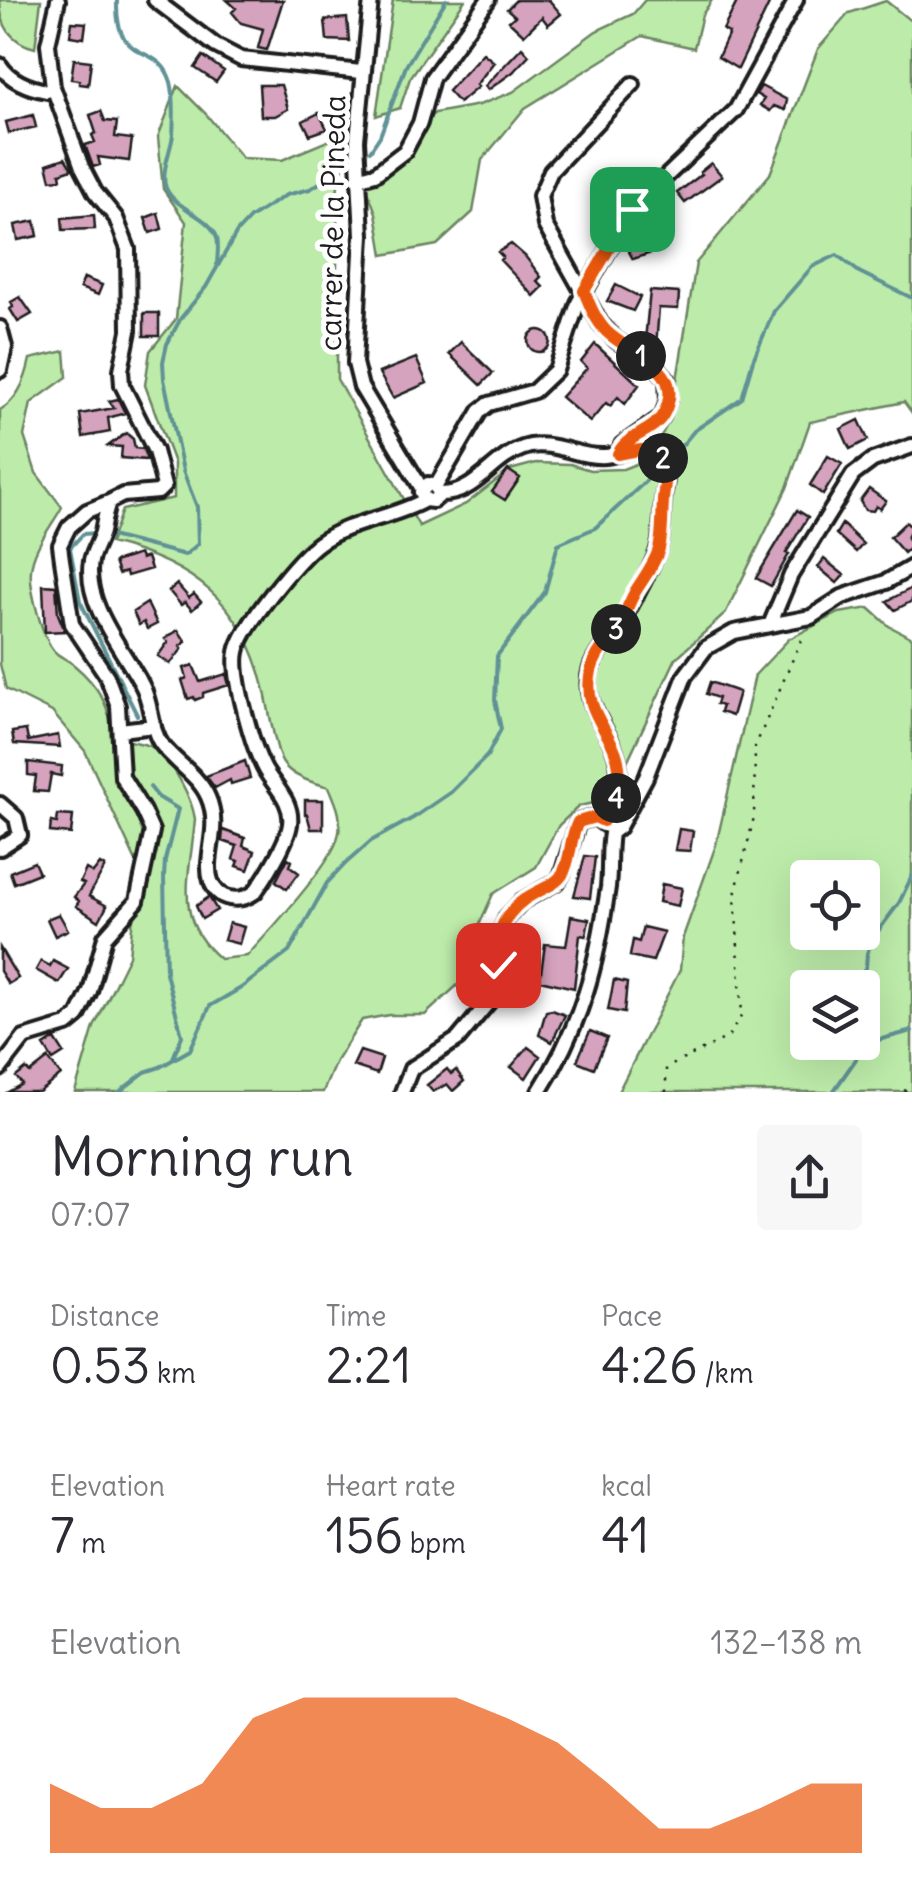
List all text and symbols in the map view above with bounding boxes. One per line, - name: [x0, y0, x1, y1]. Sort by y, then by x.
- street label: carrer de la Pineda: [311, 95, 353, 351]
- pin: [590, 167, 675, 252]
- icon: arrive: [605, 182, 660, 237]
- pin: 1: [616, 331, 666, 381]
- text: 1: [635, 338, 647, 374]
- pin: 2: [638, 433, 688, 483]
- text: 2: [655, 440, 671, 476]
- pin: 3: [591, 604, 641, 654]
- text: 3: [608, 611, 624, 647]
- pin: 4: [591, 773, 641, 823]
- text: 4: [608, 780, 624, 816]
- map controls: [790, 860, 880, 1060]
- button: locate: [790, 860, 880, 950]
- pin: [456, 923, 541, 1008]
- icon: check: [471, 938, 526, 993]
- button: layers: [790, 970, 880, 1060]
- text: Morning run: [50, 1122, 354, 1191]
- button: share: [757, 1125, 862, 1230]
- text: 07:07: [50, 1194, 130, 1235]
- text: Distance: [50, 1298, 159, 1334]
- text: Time: [326, 1298, 386, 1334]
- text: Pace: [601, 1298, 662, 1334]
- text: 0.53: [50, 1334, 150, 1397]
- text: 2:21: [326, 1334, 412, 1397]
- text: 4:26: [601, 1334, 698, 1397]
- text: km: [150, 1355, 196, 1391]
- text: /km: [698, 1355, 753, 1391]
- text: Elevation: [50, 1468, 165, 1504]
- text: Heart rate: [326, 1468, 456, 1504]
- text: kcal: [601, 1468, 652, 1504]
- text: 7: [50, 1504, 75, 1567]
- text: 156: [326, 1504, 403, 1567]
- text: 41: [601, 1504, 650, 1567]
- text: m: [75, 1525, 106, 1561]
- text: bpm: [403, 1525, 466, 1561]
- text: Elevation: [50, 1622, 181, 1663]
- text: 132–138 m: [710, 1622, 862, 1663]

